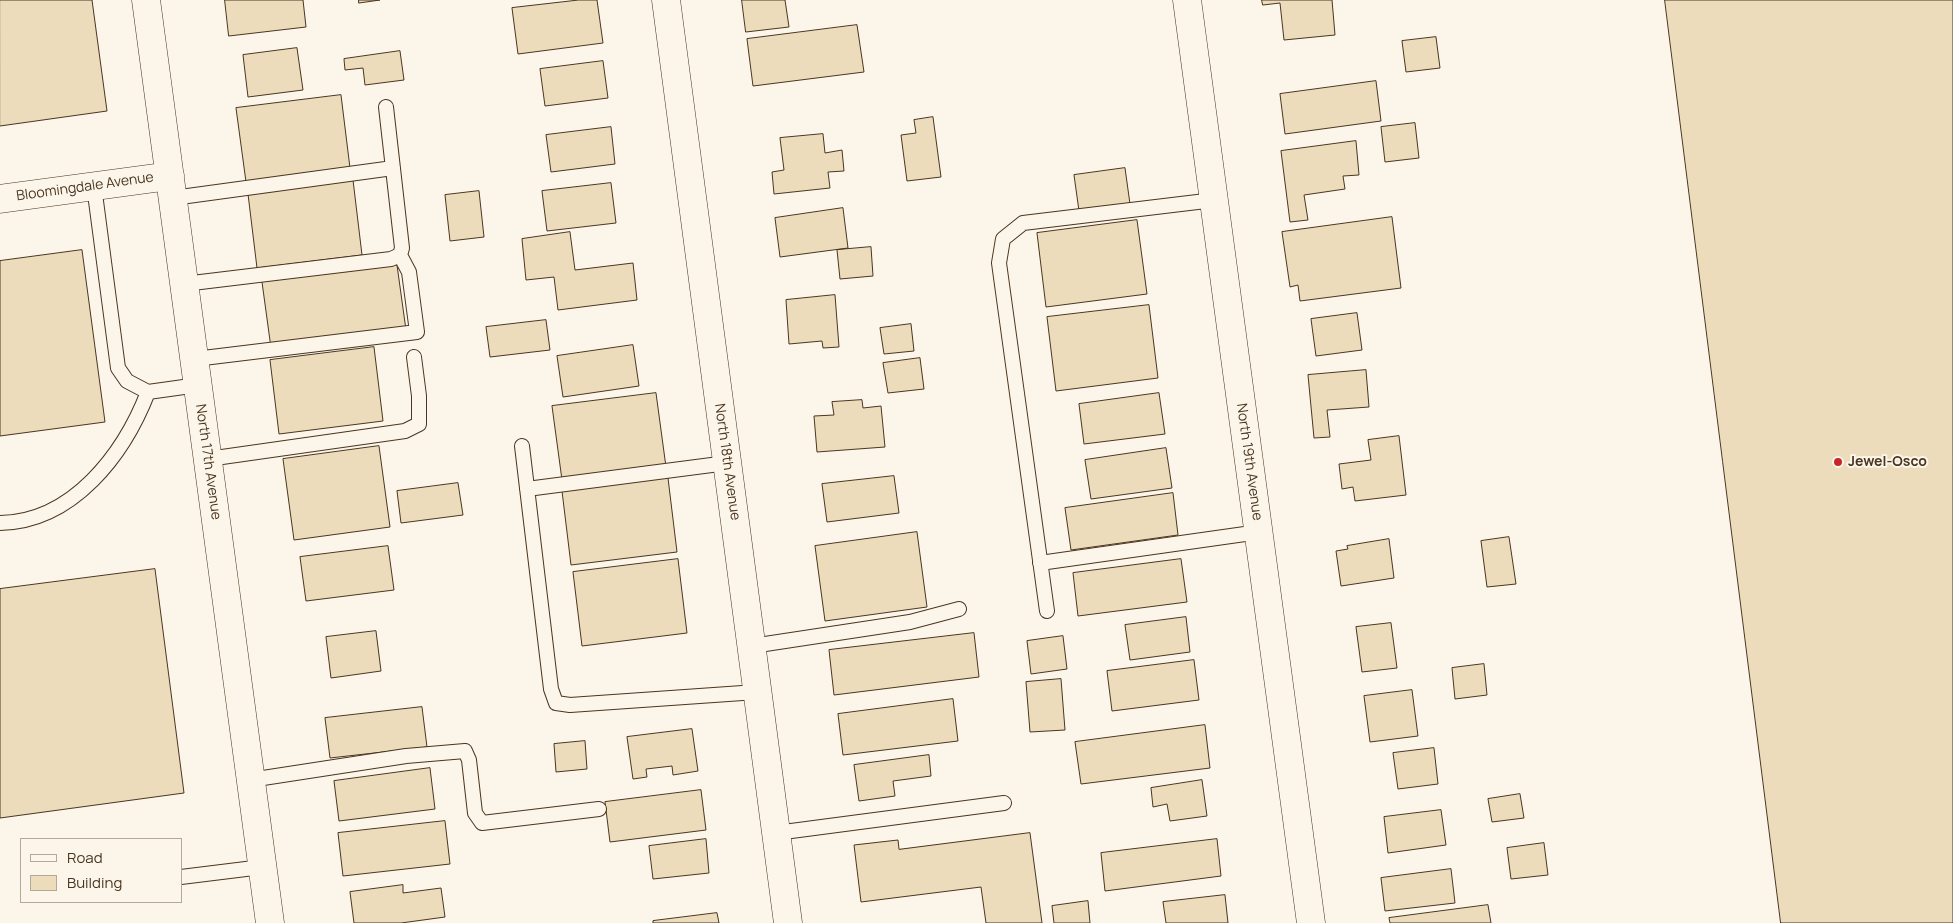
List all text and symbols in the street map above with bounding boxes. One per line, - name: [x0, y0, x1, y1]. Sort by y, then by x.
- street label: Bloomingdale Avenue: [15, 169, 155, 205]
- street label: North 18th Avenue: [710, 402, 744, 522]
- street label: North 19th Avenue: [1232, 402, 1266, 522]
- street label: North 17th Avenue: [192, 403, 224, 521]
- place label: Jewel-Osco: [1848, 454, 1927, 470]
- marker: Jewel-Osco: [1832, 456, 1844, 468]
- legend: [20, 838, 182, 903]
- text: Road: [67, 847, 103, 868]
- text: Building: [67, 872, 122, 893]

